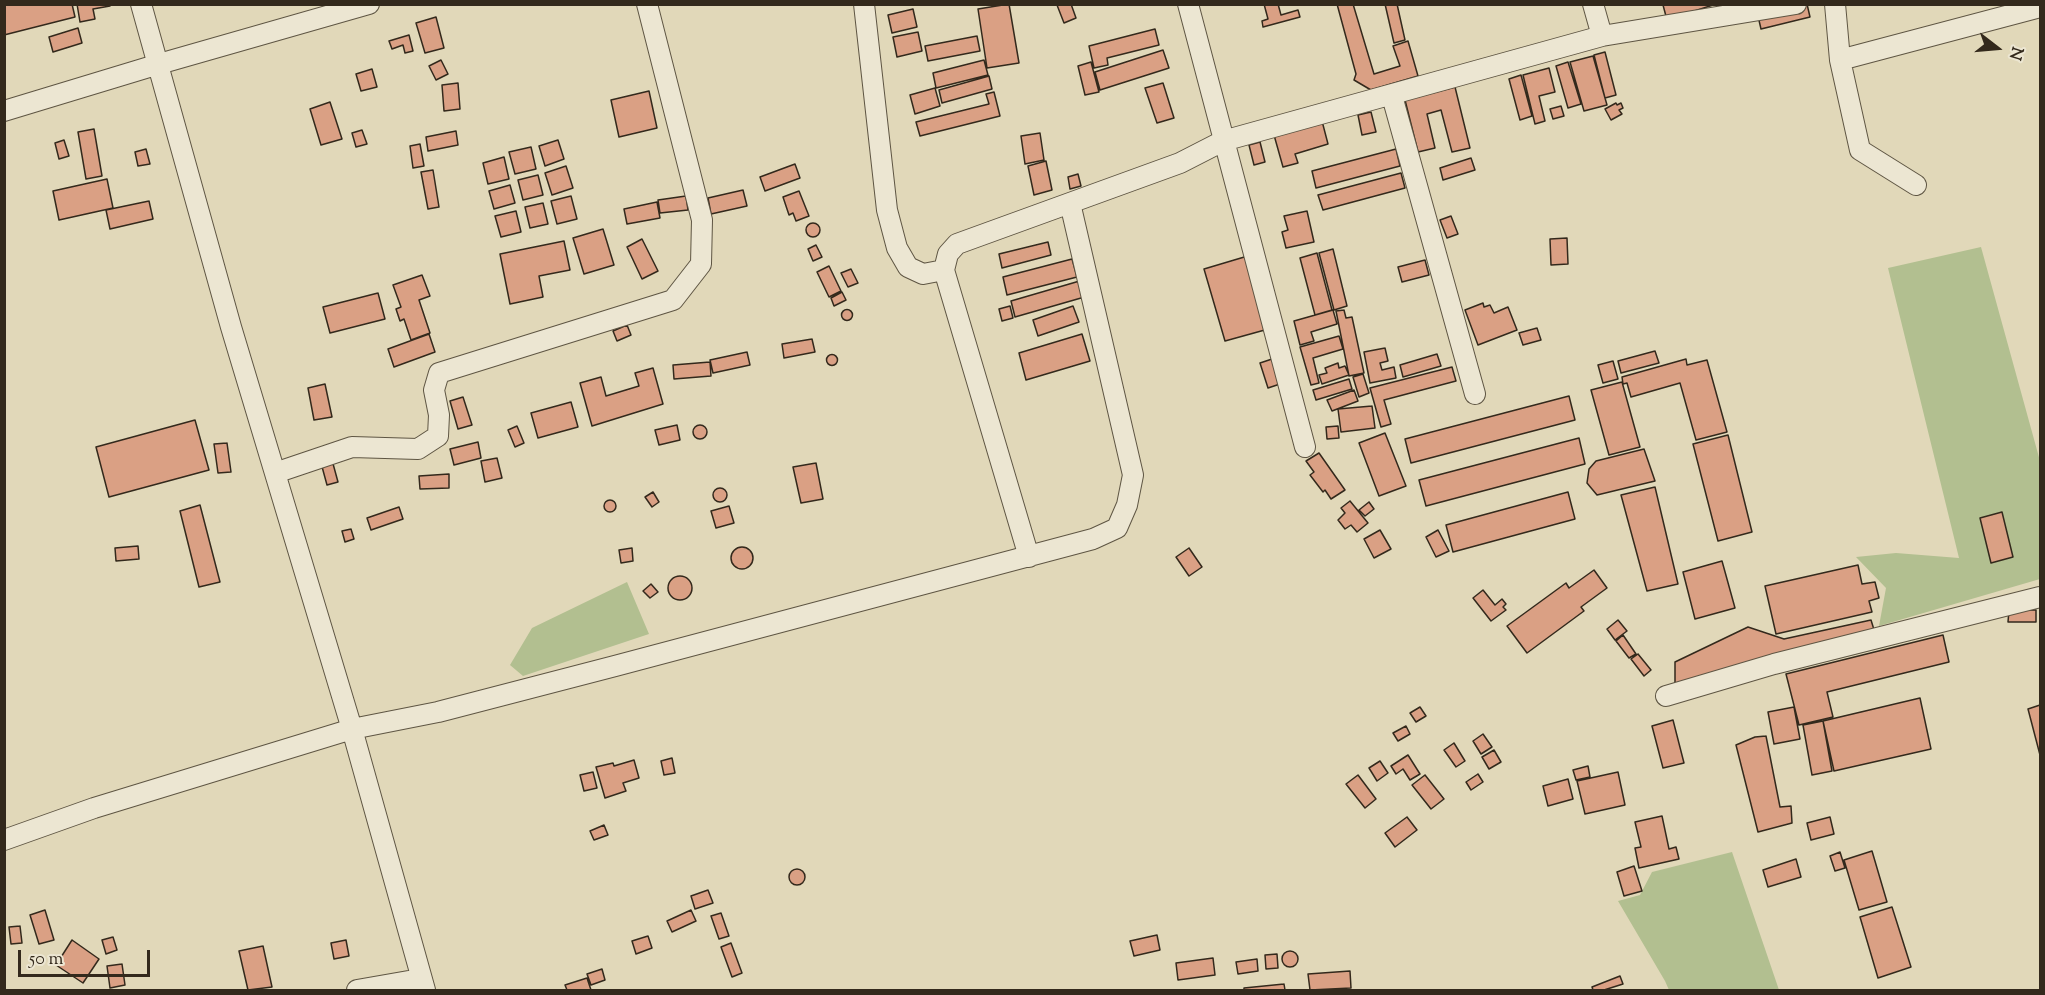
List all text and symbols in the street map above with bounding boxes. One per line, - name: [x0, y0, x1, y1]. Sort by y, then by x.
- north arrow: [1967, 18, 2027, 78]
- text: N: [2002, 44, 2028, 62]
- scale bar: [21, 938, 153, 976]
- text: 50 m: [29, 947, 63, 973]

